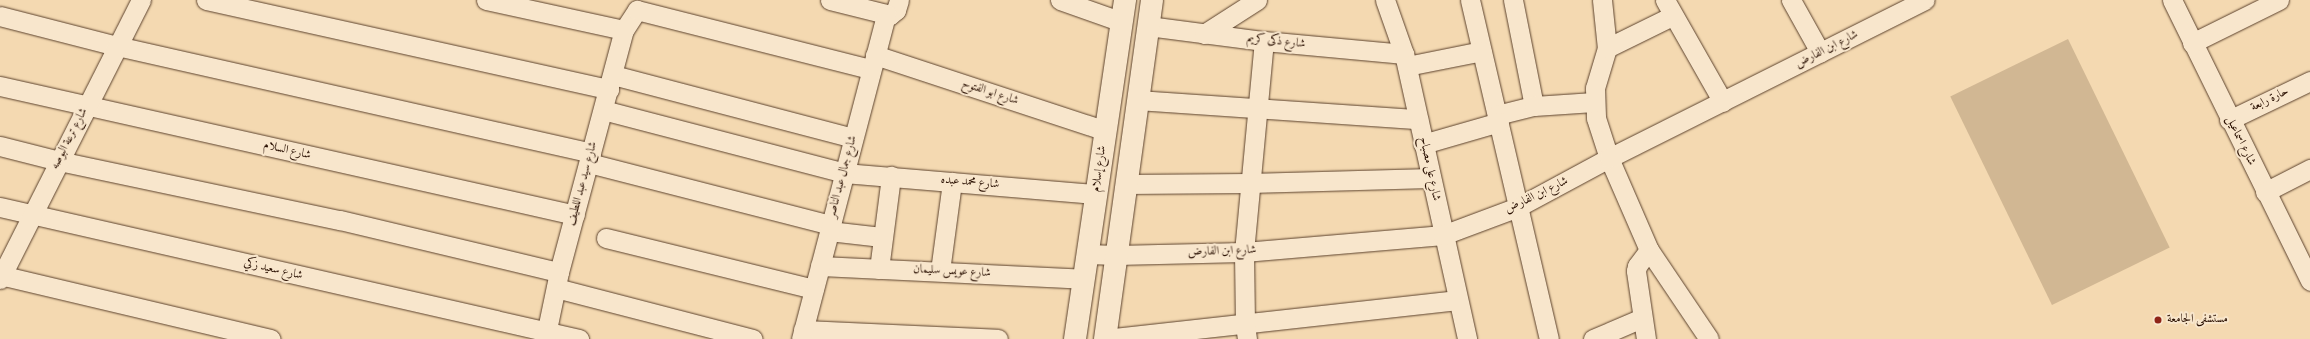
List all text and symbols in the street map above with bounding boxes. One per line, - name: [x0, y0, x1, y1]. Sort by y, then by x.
- street label: شارع ابن الفارض: [1793, 28, 1861, 72]
- street label: شارع ذكى كريم: [1246, 32, 1306, 52]
- street label: شارع ابو الفتوح: [960, 77, 1020, 109]
- street label: حارة رابعة: [2249, 85, 2291, 115]
- street label: شارع ترعة البوصه: [48, 106, 92, 172]
- street label: شارع اسماعيل: [2222, 114, 2258, 168]
- street label: شارع جمال عبد الناصر: [825, 134, 861, 220]
- street label: شارع على مصباح: [1415, 136, 1443, 202]
- street label: شارع السلام: [262, 139, 312, 163]
- street label: شارع سيد عبد اللطيف: [565, 140, 601, 228]
- street label: شارع إسلام: [1090, 145, 1110, 193]
- street label: شارع محمد عبده: [940, 173, 1000, 193]
- street label: شارع ابن الفارض: [1503, 175, 1571, 217]
- street label: شارع ابن الفارض: [1188, 244, 1256, 260]
- street label: شارع سعيد زكي: [242, 256, 304, 284]
- street label: شارع عويس سليمان: [913, 263, 991, 281]
- place label: مستشفى الجامعة: [2167, 313, 2228, 327]
- marker: مستشفى الجامعة: [2152, 314, 2164, 326]

